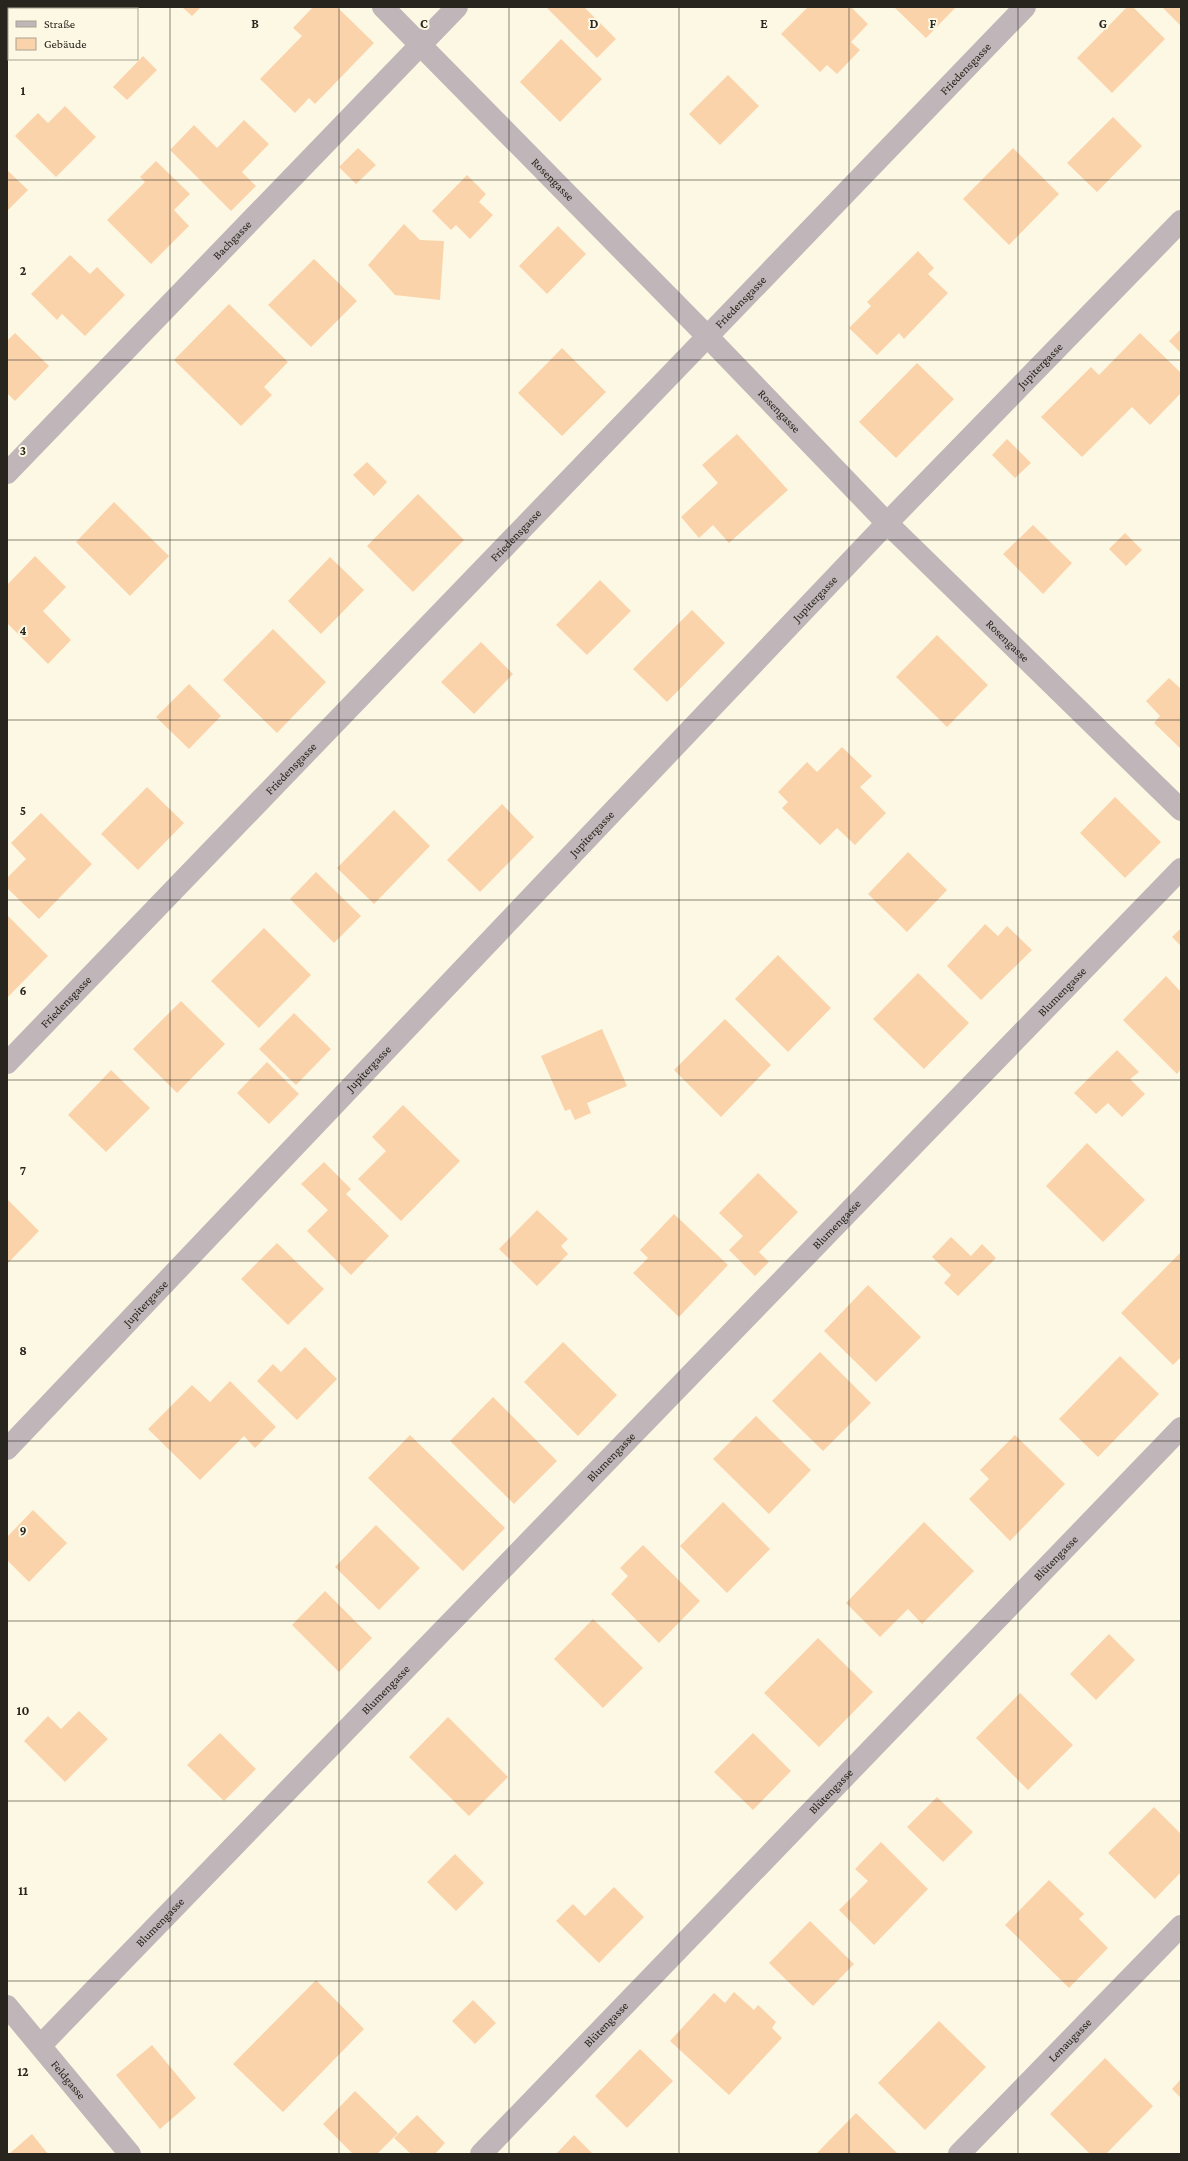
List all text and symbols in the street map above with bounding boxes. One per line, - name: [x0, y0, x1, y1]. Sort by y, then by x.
- legend: [8, 8, 138, 60]
- text: B: [251, 16, 259, 31]
- text: C: [420, 16, 428, 31]
- text: D: [590, 16, 599, 31]
- text: E: [760, 16, 768, 31]
- text: F: [930, 16, 937, 31]
- text: G: [1099, 16, 1107, 31]
- text: Straße: [44, 17, 75, 31]
- text: Gebäude: [44, 37, 86, 51]
- street label: Friedensgasse: [937, 40, 994, 98]
- text: 1: [21, 83, 26, 98]
- street label: Rosengasse: [529, 155, 577, 204]
- street label: Bachgasse: [210, 217, 254, 263]
- text: 2: [20, 263, 27, 278]
- street label: Friedensgasse: [712, 273, 769, 331]
- street label: Jupitergasse: [1014, 340, 1066, 392]
- street label: Rosengasse: [755, 386, 803, 436]
- text: 3: [20, 443, 26, 458]
- street label: Friedensgasse: [487, 506, 544, 564]
- street label: Jupitergasse: [789, 573, 840, 626]
- street label: Rosengasse: [983, 617, 1032, 665]
- text: 4: [19, 623, 27, 638]
- street label: Friedensgasse: [262, 739, 319, 798]
- text: 5: [20, 803, 26, 818]
- street label: Jupitergasse: [566, 807, 617, 860]
- street label: Blumengasse: [1035, 964, 1089, 1019]
- street label: Friedensgasse: [38, 973, 94, 1031]
- text: 6: [19, 983, 27, 998]
- street label: Jupitergasse: [343, 1042, 394, 1095]
- text: 7: [20, 1163, 26, 1178]
- street label: Blumengasse: [809, 1197, 864, 1252]
- street label: Jupitergasse: [119, 1277, 171, 1330]
- text: 8: [19, 1343, 27, 1358]
- street label: Blumengasse: [584, 1429, 638, 1485]
- text: 9: [19, 1523, 27, 1538]
- street label: Blütengasse: [1031, 1532, 1081, 1584]
- street label: Blumengasse: [358, 1662, 413, 1717]
- text: 10: [17, 1703, 29, 1718]
- street label: Blütengasse: [806, 1766, 856, 1817]
- text: 11: [18, 1883, 28, 1898]
- street label: Blumengasse: [133, 1895, 187, 1950]
- street label: Blütengasse: [581, 1999, 631, 2050]
- street label: Lenaugasse: [1045, 2015, 1094, 2065]
- street label: Feldgasse: [48, 2057, 89, 2102]
- text: 12: [17, 2064, 29, 2079]

